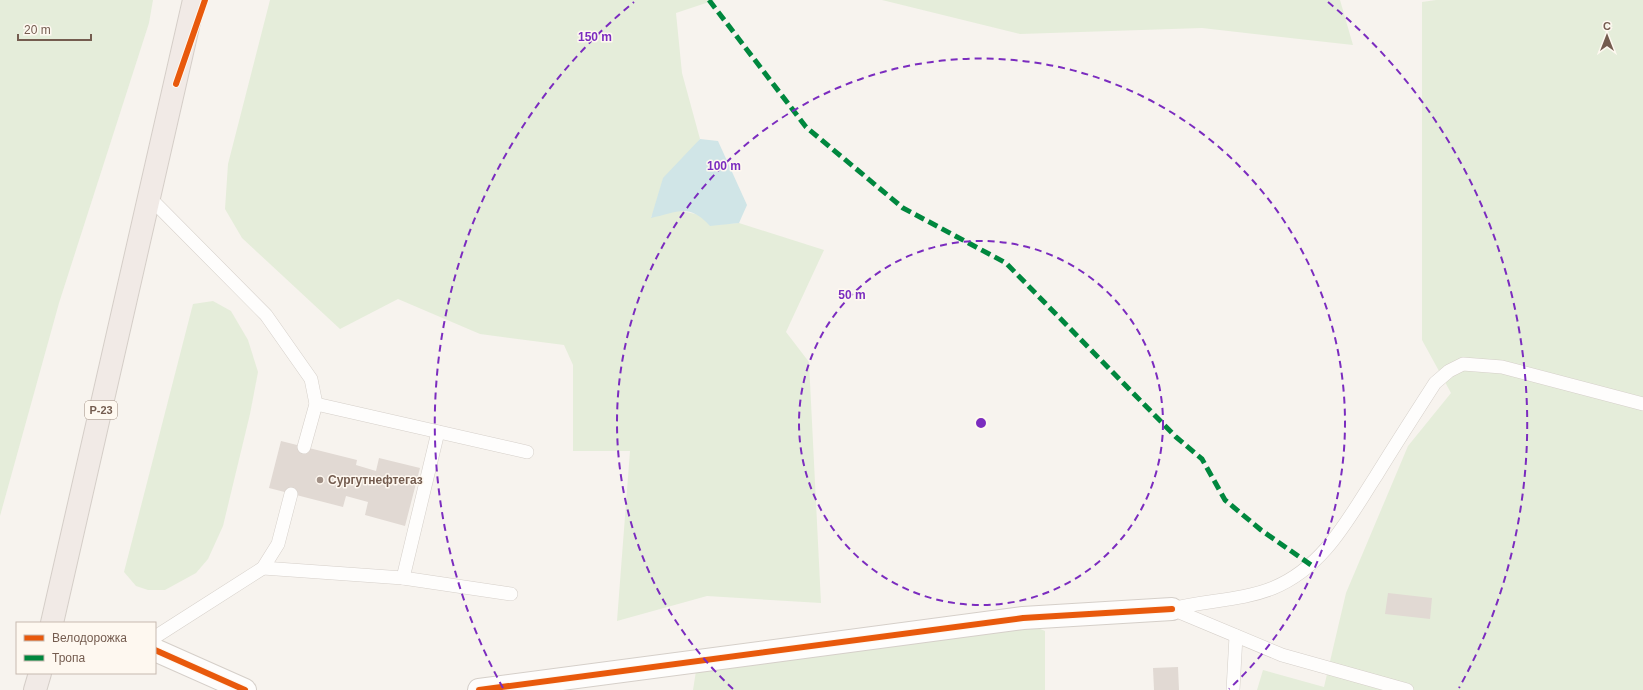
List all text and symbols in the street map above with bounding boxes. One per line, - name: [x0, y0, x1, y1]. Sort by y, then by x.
- scale bar: [18, 16, 91, 42]
- north arrow: [1587, 16, 1627, 56]
- text: С: [1603, 20, 1611, 32]
- text: 20 m: [24, 23, 51, 37]
- text: 150 m: [578, 30, 612, 44]
- text: 100 m: [707, 159, 741, 173]
- text: 50 m: [838, 288, 866, 302]
- road number: Р-23: [85, 401, 117, 419]
- centre of rings: [974, 416, 988, 430]
- place label: Сургутнефтегаз: [328, 473, 423, 487]
- marker: Сургутнефтегаз: [315, 475, 325, 485]
- legend: [16, 622, 156, 674]
- text: Велодорожка: [52, 631, 127, 645]
- text: Тропа: [52, 651, 86, 665]

